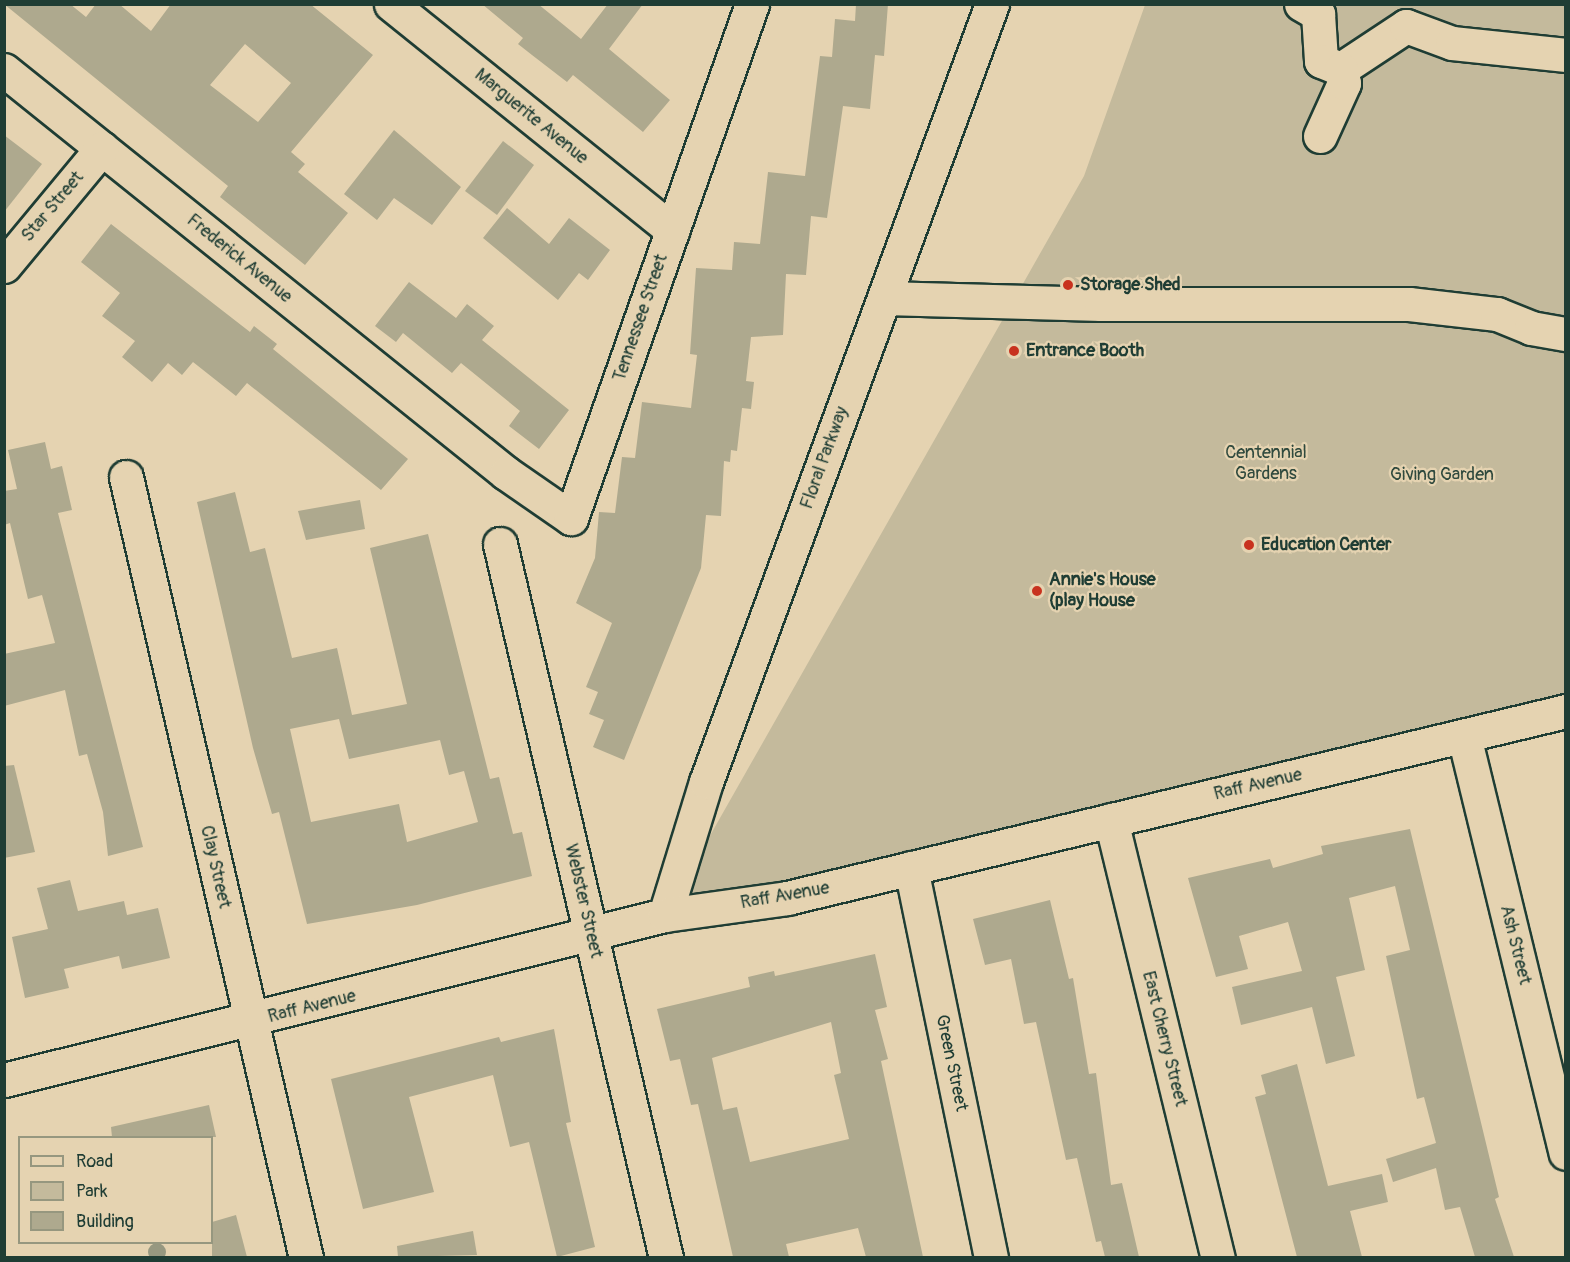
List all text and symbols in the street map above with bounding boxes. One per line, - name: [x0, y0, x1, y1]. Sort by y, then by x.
- street label: Marguerite Avenue: [470, 65, 592, 169]
- street label: Star Street: [17, 167, 89, 247]
- street label: Frederick Avenue: [182, 210, 296, 308]
- street label: Tennessee Street: [609, 251, 673, 385]
- place label: Storage Shed: [1080, 274, 1181, 296]
- marker: Storage Shed: [1061, 278, 1075, 292]
- place label: Entrance Booth: [1026, 340, 1144, 362]
- marker: Entrance Booth: [1007, 344, 1021, 358]
- street label: Floral Parkway: [796, 404, 854, 512]
- park label: Centennial Gardens: [1225, 443, 1307, 486]
- park label: Giving Garden: [1390, 464, 1494, 486]
- place label: Education Center: [1261, 534, 1391, 556]
- marker: Education Center: [1242, 538, 1256, 552]
- place label: Annie's House (play House: [1049, 570, 1156, 612]
- marker: Annie's House (play House: [1030, 584, 1044, 598]
- street label: Raff Avenue: [1212, 764, 1304, 806]
- street label: Clay Street: [195, 824, 235, 910]
- street label: Webster Street: [559, 842, 607, 960]
- street label: Raff Avenue: [739, 878, 831, 914]
- street label: Ash Street: [1495, 903, 1535, 987]
- street label: East Cherry Street: [1137, 969, 1191, 1109]
- street label: Raff Avenue: [266, 986, 358, 1028]
- street label: Green Street: [930, 1013, 972, 1113]
- legend: [18, 1136, 213, 1244]
- text: Road: [76, 1150, 113, 1173]
- text: Park: [76, 1180, 108, 1203]
- text: Building: [76, 1210, 134, 1233]

